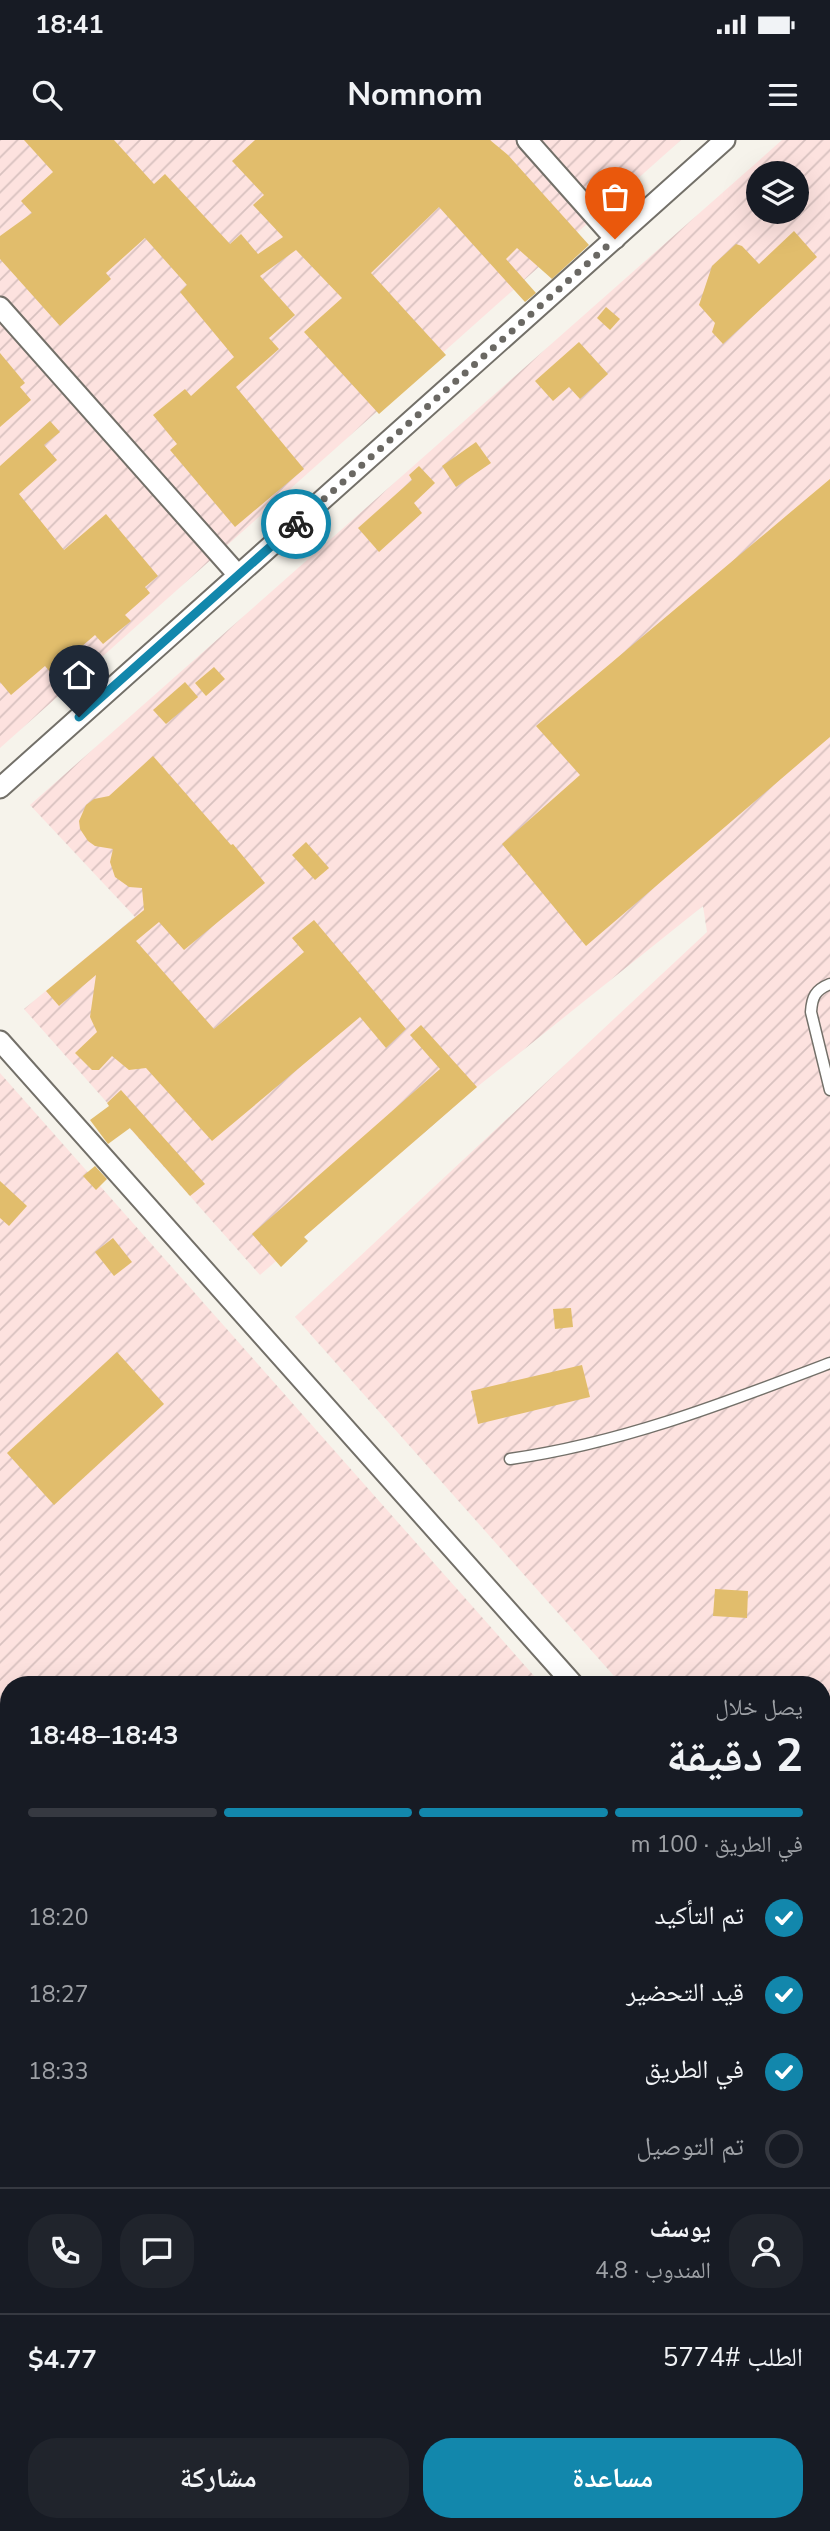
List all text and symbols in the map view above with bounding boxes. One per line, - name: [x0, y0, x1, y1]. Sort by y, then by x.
- text: 18:41: [35, 7, 104, 42]
- text: Nomnom: [347, 73, 483, 116]
- icon: search: [28, 76, 66, 114]
- icon: menu: [764, 76, 802, 114]
- map controls: [746, 161, 809, 224]
- button: layers: [746, 161, 809, 224]
- pin: [585, 167, 645, 239]
- icon: bag: [596, 178, 634, 216]
- courier: [261, 489, 331, 559]
- icon: bike: [277, 505, 315, 543]
- pin: [49, 645, 109, 717]
- icon: home: [60, 656, 98, 694]
- text: يصل خلال: [715, 1692, 803, 1723]
- text: 18:43–18:48: [28, 1718, 179, 1753]
- text: 2 دقيقة: [666, 1724, 803, 1787]
- text: في الطريق · 100 m: [631, 1829, 803, 1860]
- text: تم التأكيد: [655, 1898, 744, 1933]
- icon: check: [765, 1899, 803, 1937]
- text: 18:20: [28, 1902, 88, 1933]
- text: قيد التحضير: [626, 1975, 744, 2010]
- icon: check: [765, 1976, 803, 2014]
- text: 18:27: [28, 1979, 88, 2010]
- text: في الطريق: [644, 2052, 744, 2087]
- icon: check: [765, 2053, 803, 2091]
- text: 18:33: [28, 2056, 88, 2087]
- text: تم التوصيل: [636, 2129, 744, 2164]
- text: يوسف: [650, 2211, 711, 2246]
- button: phone: [28, 2214, 102, 2288]
- button: chat: [120, 2214, 194, 2288]
- button: person: [729, 2214, 803, 2288]
- text: المندوب · 4.8: [595, 2255, 711, 2286]
- text: الطلب #5774: [663, 2340, 803, 2375]
- text: $4.77: [28, 2342, 97, 2377]
- button: مشاركة: [28, 2438, 409, 2518]
- button: مساعدة: [423, 2438, 803, 2518]

